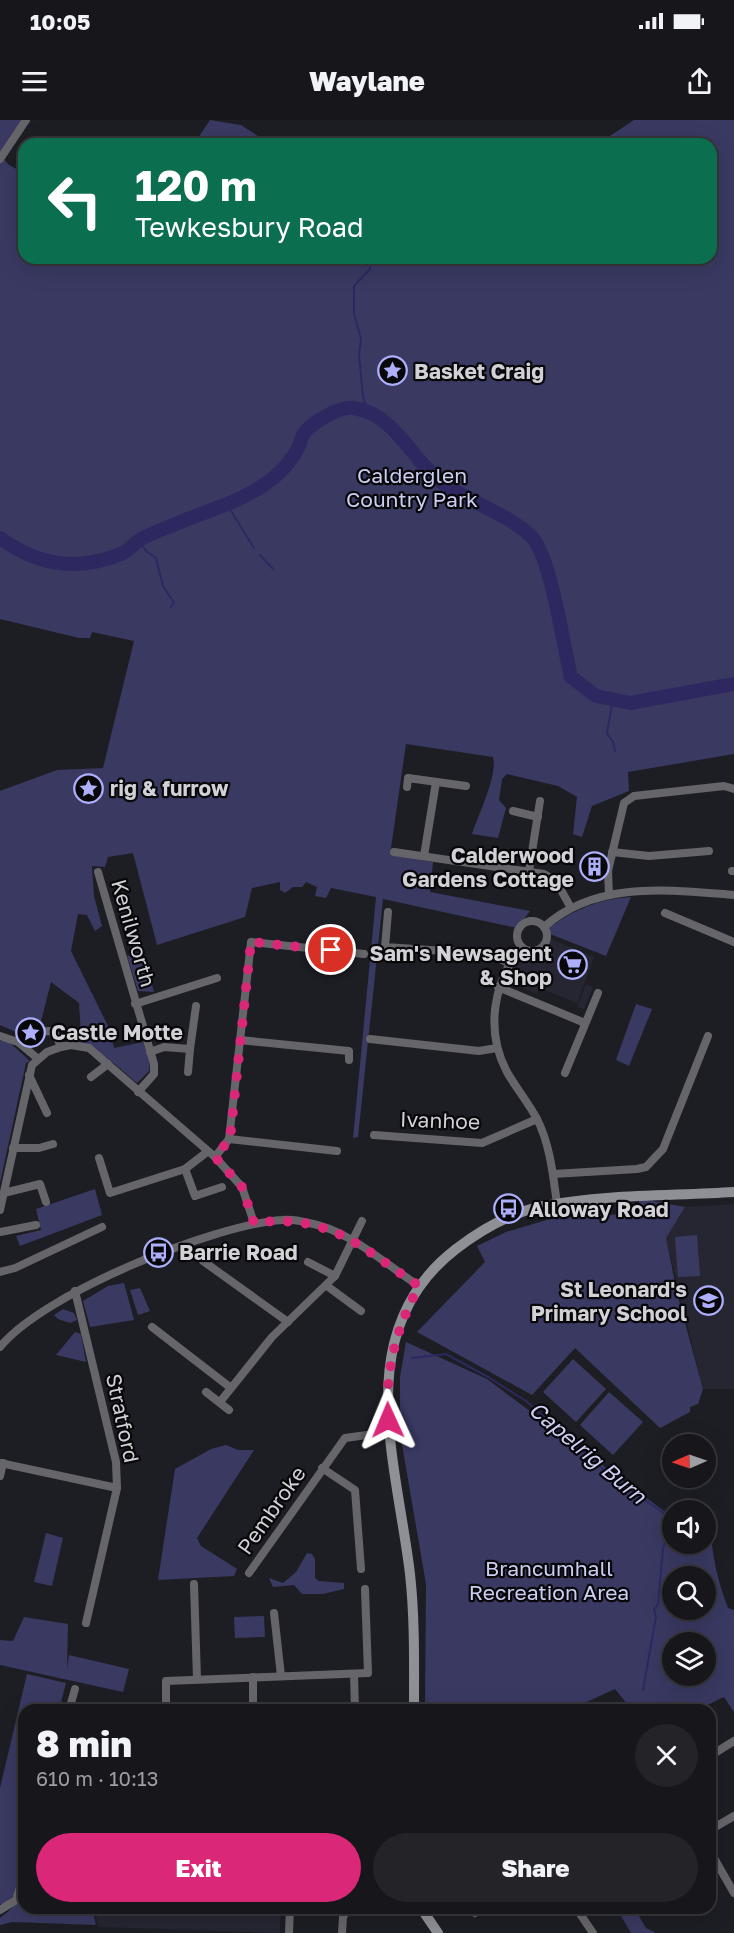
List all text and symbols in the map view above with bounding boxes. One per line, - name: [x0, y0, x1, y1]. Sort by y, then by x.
- text: 10:05: [30, 8, 90, 35]
- icon: menu: [18, 65, 51, 98]
- text: Waylane: [309, 65, 425, 97]
- icon: share: [683, 65, 716, 98]
- text: 120 m: [135, 160, 257, 210]
- icon: left: [36, 162, 114, 240]
- text: Tewkesbury Road: [135, 211, 364, 243]
- place icon: Basket Craig: [377, 355, 409, 387]
- place label: Basket Craig: [414, 358, 544, 384]
- park label: Calderglen Country Park: [346, 462, 478, 512]
- place icon: rig & furrow: [73, 772, 105, 804]
- place label: rig & furrow: [110, 775, 229, 801]
- place label: Calderwood Gardens Cottage: [402, 842, 574, 892]
- building icon: Calderwood Gardens Cottage: [579, 851, 611, 883]
- street label: Kenilworth: [106, 876, 162, 990]
- pin: [305, 924, 356, 975]
- icon: arrive: [314, 933, 347, 966]
- place label: Sam's Newsagent & Shop: [370, 940, 552, 990]
- supermarket icon: Sam's Newsagent & Shop: [557, 949, 589, 981]
- place icon: Castle Motte: [14, 1016, 46, 1048]
- place label: Castle Motte: [51, 1019, 183, 1045]
- street label: Ivanhoe: [399, 1106, 481, 1134]
- bus stop icon: Alloway Road: [492, 1193, 524, 1225]
- place label: Alloway Road: [529, 1196, 669, 1222]
- bus stop icon: Barrie Road: [142, 1236, 174, 1268]
- place label: Barrie Road: [179, 1239, 298, 1265]
- place label: St Leonard's Primary School: [531, 1276, 687, 1326]
- school or university icon: St Leonard's Primary School: [692, 1285, 724, 1317]
- street label: Stratford: [101, 1371, 145, 1465]
- position arrow: [356, 1388, 420, 1452]
- water label: Capelrig Burn: [524, 1395, 653, 1510]
- north arrow: [662, 1434, 716, 1488]
- map controls: [662, 1434, 716, 1686]
- street label: Pembroke: [231, 1461, 311, 1559]
- button: sound: [662, 1500, 716, 1554]
- park label: Brancumhall Recreation Area: [469, 1555, 629, 1605]
- button: search: [662, 1566, 716, 1620]
- button: layers: [662, 1632, 716, 1686]
- text: 8 min: [36, 1722, 132, 1765]
- button: close: [635, 1724, 698, 1787]
- text: 610 m · 10:13: [36, 1766, 158, 1790]
- button: Exit: [36, 1833, 361, 1902]
- button: Share: [373, 1833, 698, 1902]

